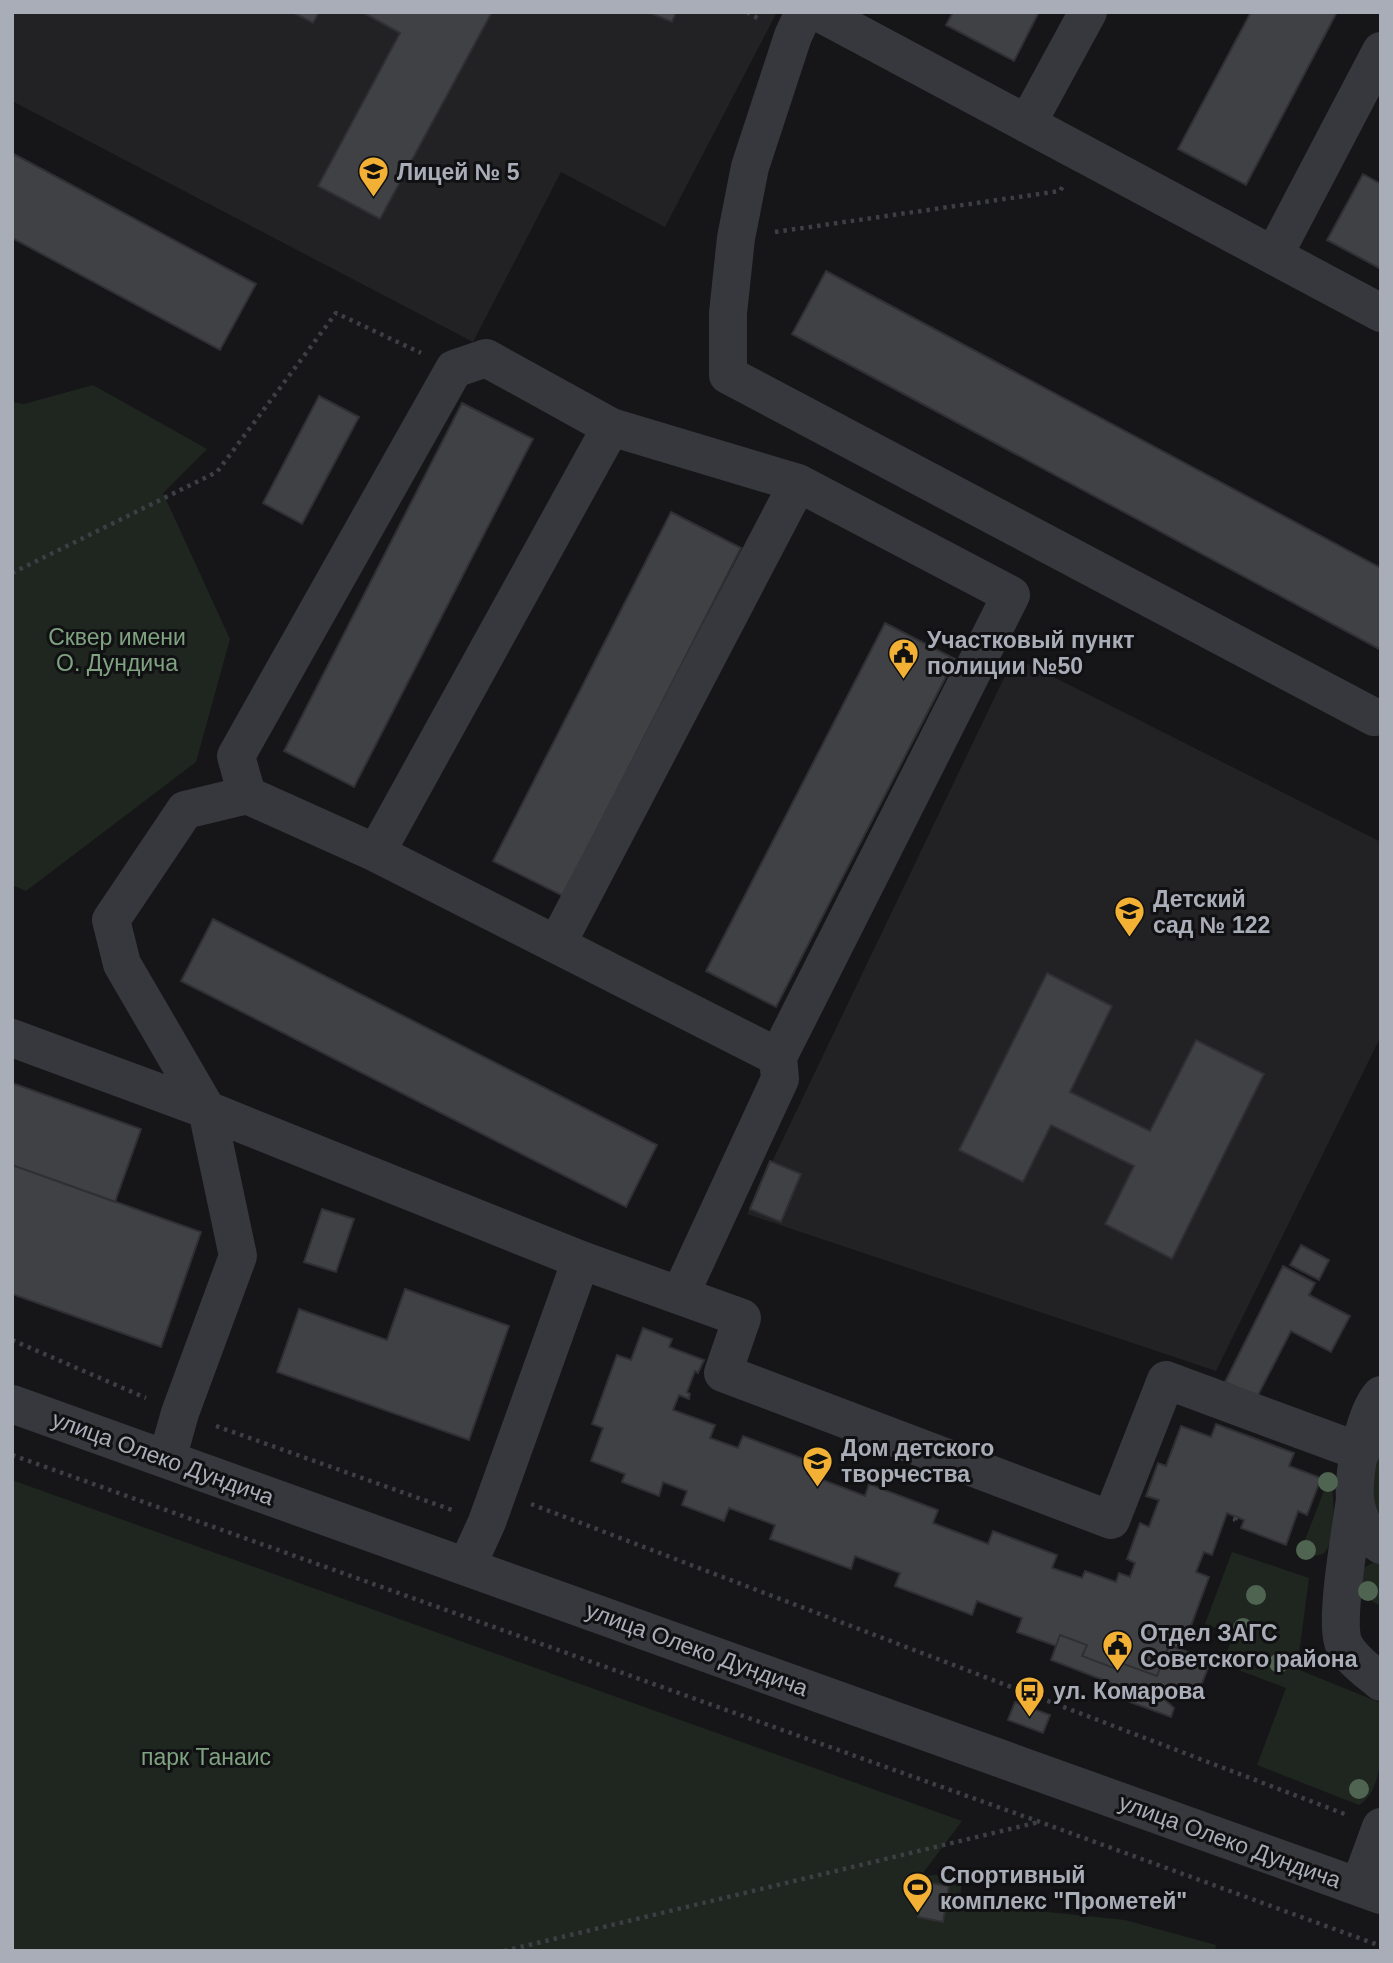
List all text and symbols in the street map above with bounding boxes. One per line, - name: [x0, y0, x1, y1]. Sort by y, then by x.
- school or university icon: Лицей № 5: [357, 155, 391, 199]
- place label: Лицей № 5: [397, 159, 520, 185]
- park label: Сквер имени О. Дундича: [48, 624, 186, 676]
- place label: Участковый пункт полиции №50: [927, 627, 1134, 679]
- public building icon: Участковый пункт полиции №50: [887, 636, 921, 680]
- place label: Детский сад № 122: [1153, 886, 1270, 938]
- school or university icon: Детский сад № 122: [1113, 895, 1147, 939]
- street label: улица Олеко Дундича: [48, 1406, 278, 1510]
- place label: Дом детского творчества: [841, 1435, 994, 1487]
- school or university icon: Дом детского творчества: [801, 1444, 835, 1488]
- street label: улица Олеко Дундича: [582, 1597, 812, 1701]
- place label: Отдел ЗАГС Советского района: [1140, 1620, 1358, 1672]
- public building icon: Отдел ЗАГС Советского района: [1100, 1629, 1134, 1673]
- bus stop icon: ул. Комарова: [1013, 1674, 1047, 1718]
- place label: ул. Комарова: [1053, 1678, 1205, 1704]
- park label: парк Танаис: [141, 1744, 271, 1770]
- street label: улица Олеко Дундича: [1115, 1789, 1345, 1893]
- place label: Спортивный комплекс "Прометей": [940, 1862, 1187, 1914]
- sports icon: Спортивный комплекс "Прометей": [900, 1871, 934, 1915]

